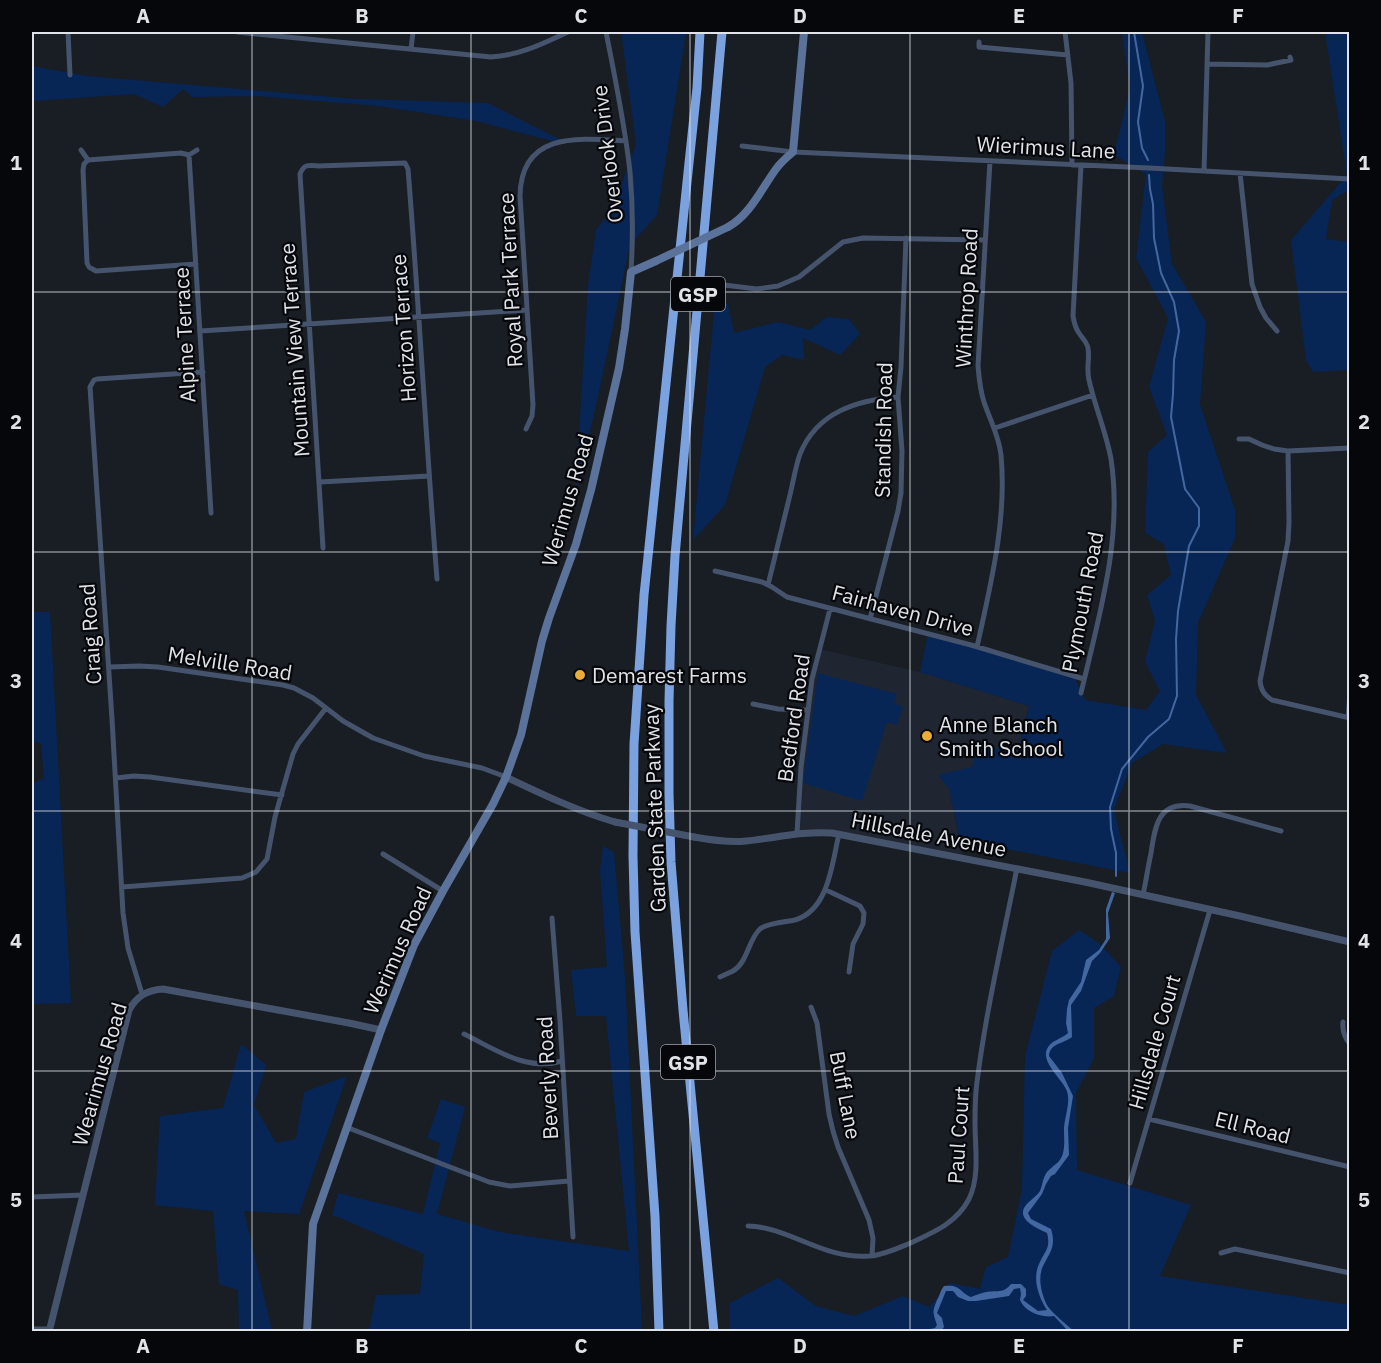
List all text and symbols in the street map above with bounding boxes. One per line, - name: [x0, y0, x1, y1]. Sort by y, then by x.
- text: A: [136, 2, 150, 29]
- text: B: [355, 2, 369, 29]
- text: C: [574, 2, 588, 29]
- text: D: [793, 2, 807, 29]
- text: E: [1013, 2, 1025, 29]
- text: F: [1232, 2, 1244, 29]
- street label: Overlook Drive: [585, 84, 629, 224]
- street label: Wierimus Lane: [976, 129, 1116, 165]
- text: 1: [10, 149, 22, 176]
- text: 1: [1358, 149, 1370, 176]
- street label: Royal Park Terrace: [491, 192, 529, 368]
- street label: Winthrop Road: [948, 227, 984, 369]
- street label: Mountain View Terrace: [273, 242, 315, 458]
- street label: Horizon Terrace: [384, 253, 422, 403]
- street label: Alpine Terrace: [166, 267, 202, 403]
- road number: GSP: [671, 277, 725, 311]
- street label: Standish Road: [868, 362, 898, 498]
- text: 2: [10, 408, 22, 435]
- text: 2: [1358, 408, 1370, 435]
- street label: Werimus Road: [535, 430, 599, 570]
- street label: Plymouth Road: [1055, 529, 1109, 675]
- street label: Fairhaven Drive: [829, 578, 977, 642]
- street label: Craig Road: [72, 582, 108, 686]
- street label: Melville Road: [166, 639, 294, 687]
- street label: Bedford Road: [770, 652, 816, 784]
- place label: Demarest Farms: [592, 661, 747, 689]
- text: 3: [10, 667, 22, 694]
- text: 3: [1358, 667, 1370, 694]
- marker: Demarest Farms: [573, 668, 587, 682]
- street label: Garden State Parkway: [636, 703, 672, 913]
- place label: Anne Blanch Smith School: [939, 710, 1063, 762]
- marker: Anne Blanch Smith School: [920, 729, 934, 743]
- street label: Hillsdale Avenue: [849, 805, 1009, 863]
- street label: Werimus Road: [356, 882, 438, 1018]
- text: 4: [10, 927, 22, 954]
- text: 4: [1358, 927, 1370, 954]
- street label: Hillsdale Court: [1121, 971, 1187, 1113]
- street label: Wearimus Road: [65, 999, 133, 1149]
- street label: Beverly Road: [530, 1016, 564, 1140]
- road number: GSP: [661, 1045, 715, 1079]
- street label: Buff Lane: [824, 1048, 868, 1142]
- street label: Paul Court: [941, 1085, 975, 1185]
- street label: Ell Road: [1212, 1104, 1294, 1150]
- text: 5: [10, 1186, 22, 1213]
- text: 5: [1358, 1186, 1370, 1213]
- text: A: [136, 1332, 150, 1359]
- text: B: [355, 1332, 369, 1359]
- text: C: [574, 1332, 588, 1359]
- text: D: [793, 1332, 807, 1359]
- text: E: [1013, 1332, 1025, 1359]
- text: F: [1232, 1332, 1244, 1359]

